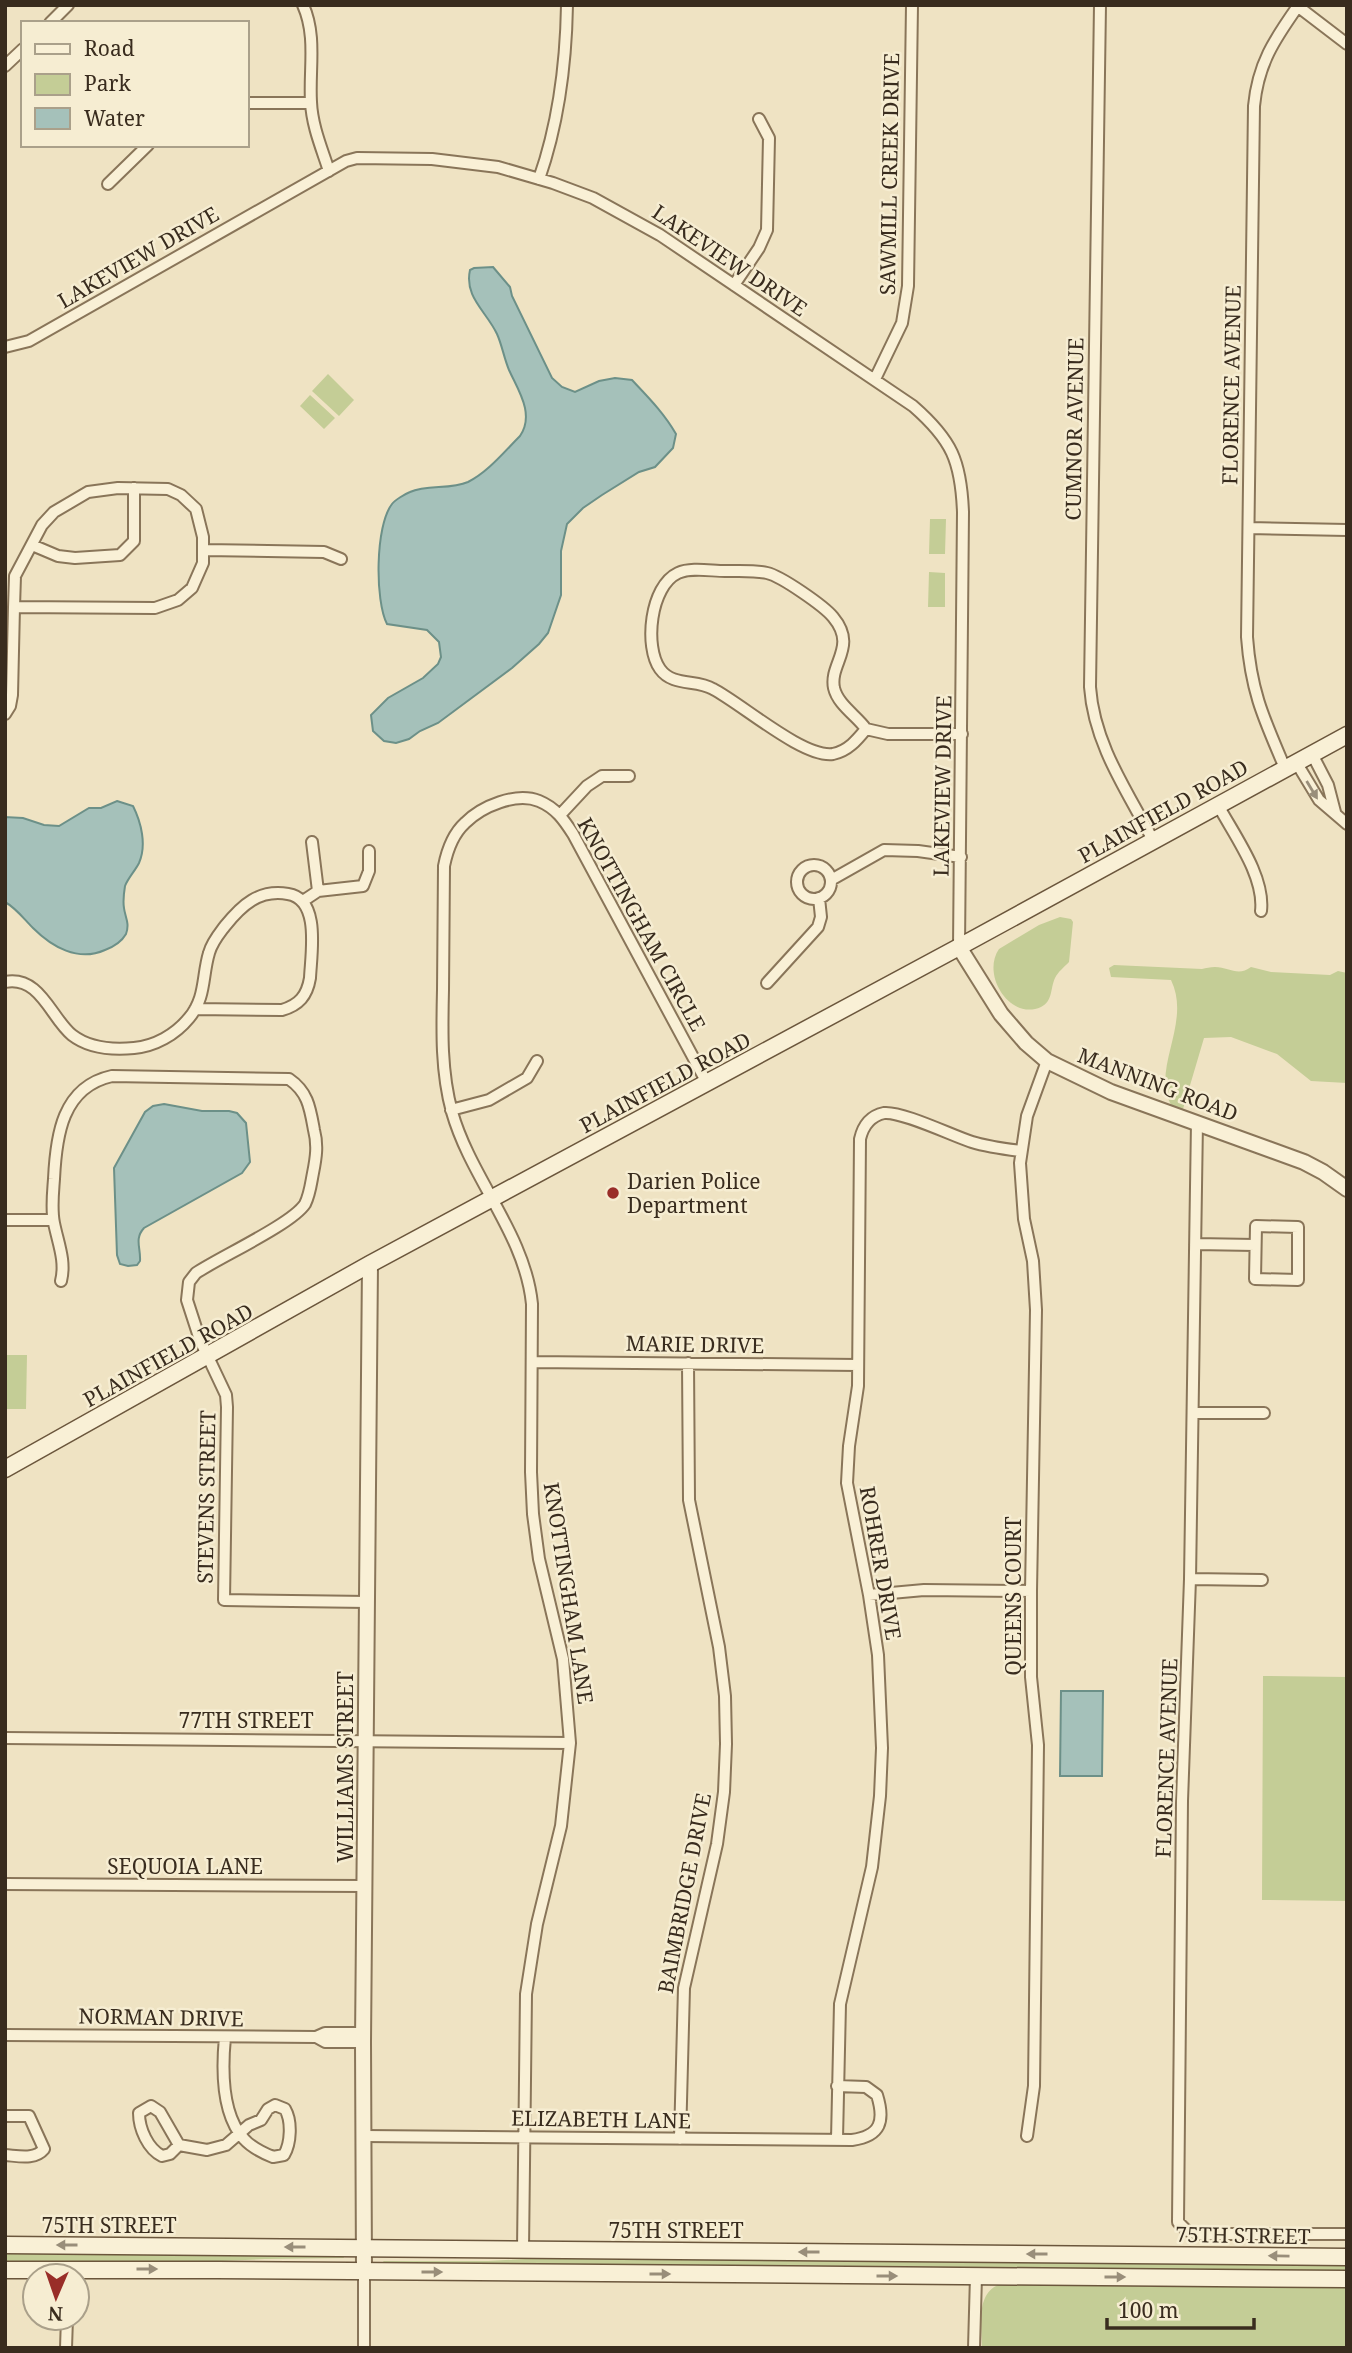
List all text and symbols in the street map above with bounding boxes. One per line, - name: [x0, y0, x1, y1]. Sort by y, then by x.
- legend: [21, 21, 248, 147]
- text: Road: [84, 34, 135, 62]
- street label: SAWMILL CREEK DRIVE: [873, 53, 905, 295]
- text: Park: [84, 69, 131, 97]
- text: Water: [84, 104, 145, 132]
- street label: LAKEVIEW DRIVE: [647, 198, 813, 322]
- street label: LAKEVIEW DRIVE: [53, 200, 223, 314]
- street label: FLORENCE AVENUE: [1215, 285, 1247, 485]
- street label: CUMNOR AVENUE: [1058, 337, 1090, 521]
- street label: LAKEVIEW DRIVE: [926, 695, 958, 877]
- street label: PLAINFIELD ROAD: [1073, 753, 1253, 869]
- one-way arrow: [1306, 780, 1319, 800]
- street label: KNOTTINGHAM CIRCLE: [572, 812, 712, 1036]
- street label: PLAINFIELD ROAD: [575, 1025, 755, 1139]
- street label: MANNING ROAD: [1074, 1041, 1242, 1127]
- place label: Darien Police Department: [627, 1167, 761, 1219]
- marker: Darien Police Department: [605, 1185, 621, 1201]
- street label: PLAINFIELD ROAD: [78, 1297, 258, 1413]
- street label: MARIE DRIVE: [625, 1329, 765, 1359]
- street label: STEVENS STREET: [190, 1410, 222, 1584]
- street label: KNOTTINGHAM LANE: [538, 1480, 600, 1706]
- street label: ROHRER DRIVE: [854, 1484, 908, 1642]
- street label: QUEENS COURT: [999, 1516, 1027, 1676]
- street label: FLORENCE AVENUE: [1149, 1658, 1183, 1858]
- street label: WILLIAMS STREET: [331, 1671, 359, 1863]
- street label: 77TH STREET: [178, 1706, 314, 1734]
- street label: BAIMBRIDGE DRIVE: [651, 1790, 717, 1996]
- street label: SEQUOIA LANE: [107, 1852, 263, 1880]
- street label: NORMAN DRIVE: [78, 2002, 244, 2032]
- street label: ELIZABETH LANE: [511, 2103, 691, 2135]
- street label: 75TH STREET: [41, 2211, 177, 2239]
- street label: 75TH STREET: [608, 2216, 744, 2244]
- street label: 75TH STREET: [1175, 2220, 1311, 2250]
- one-way arrow: [56, 2239, 78, 2251]
- one-way arrow: [284, 2241, 306, 2253]
- one-way arrow: [798, 2246, 820, 2258]
- one-way arrow: [1026, 2248, 1048, 2260]
- one-way arrow: [1267, 2250, 1289, 2262]
- north arrow: [21, 2262, 91, 2332]
- one-way arrow: [136, 2263, 158, 2275]
- one-way arrow: [421, 2266, 443, 2278]
- one-way arrow: [649, 2268, 671, 2280]
- one-way arrow: [876, 2270, 898, 2281]
- one-way arrow: [1104, 2272, 1126, 2283]
- scale bar: [1107, 2286, 1254, 2330]
- text: 100 m: [1118, 2296, 1179, 2324]
- text: N: [47, 2301, 63, 2327]

